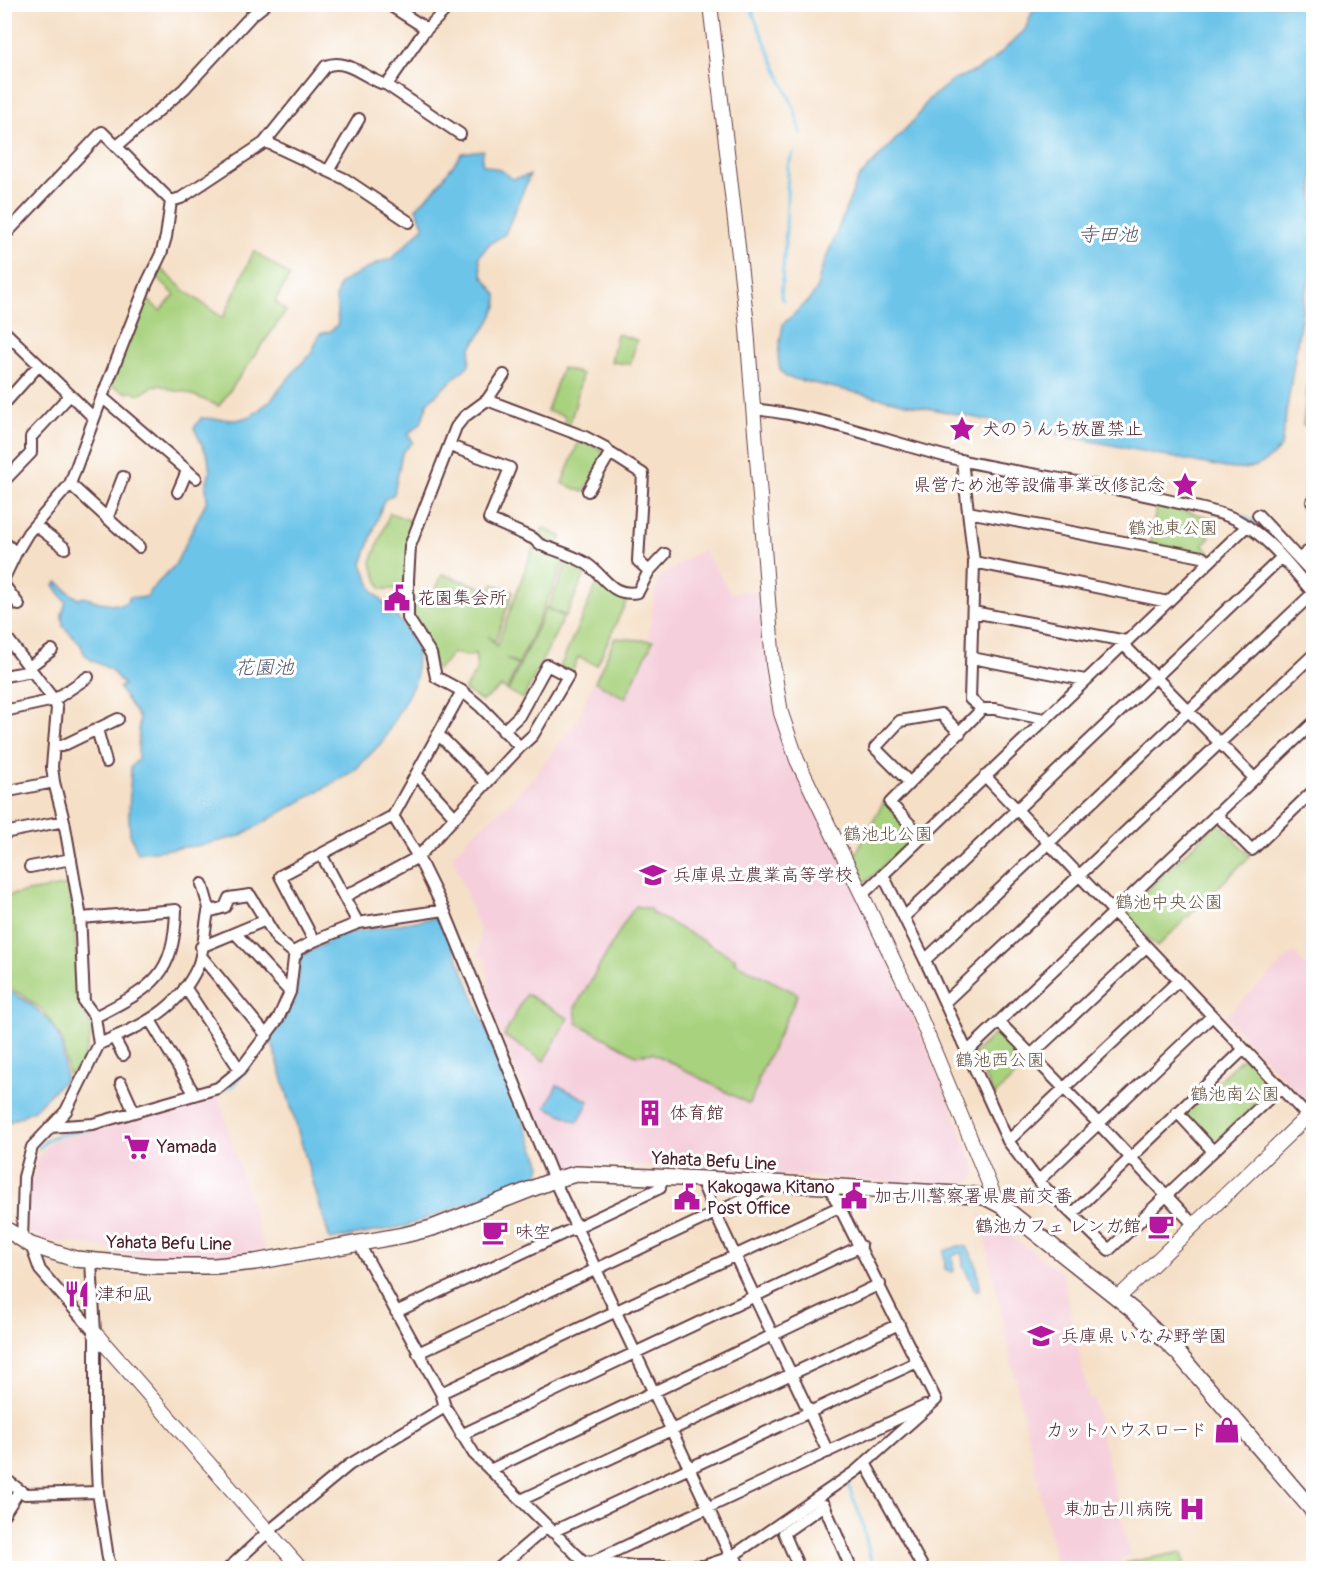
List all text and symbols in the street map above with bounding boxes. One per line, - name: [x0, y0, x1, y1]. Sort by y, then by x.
- water label: 寺田池: [1078, 222, 1139, 247]
- place icon: 犬のうんち放置禁止: [947, 414, 977, 444]
- place label: 犬のうんち放置禁止: [982, 418, 1143, 441]
- place icon: 県営ため池等設備事業改修記念: [1170, 470, 1200, 500]
- place label: 県営ため池等設備事業改修記念: [913, 474, 1165, 497]
- park label: 鶴池東公園: [1128, 517, 1218, 540]
- public building icon: 花園集会所: [382, 583, 412, 613]
- place label: 花園集会所: [417, 587, 507, 610]
- water label: 花園池: [234, 655, 295, 680]
- park label: 鶴池北公園: [843, 823, 933, 846]
- school or university icon: 兵庫県立農業高等学校: [638, 860, 668, 890]
- place label: 兵庫県立農業高等学校: [673, 864, 853, 887]
- park label: 鶴池中央公園: [1115, 891, 1223, 914]
- park label: 鶴池西公園: [955, 1049, 1045, 1072]
- park label: 鶴池南公園: [1190, 1083, 1280, 1106]
- building icon: 体育館: [635, 1098, 665, 1128]
- place label: 体育館: [670, 1102, 724, 1125]
- supermarket icon: Yamada: [122, 1132, 152, 1162]
- place label: Yamada: [156, 1136, 217, 1159]
- street label: Yahata Befu Line: [650, 1147, 777, 1176]
- place label: Kakogawa Kitano Post Office: [707, 1176, 835, 1220]
- public building icon: 加古川警察署県農前交番: [839, 1181, 869, 1211]
- public building icon: Kakogawa Kitano Post Office: [672, 1182, 702, 1212]
- place label: 加古川警察署県農前交番: [874, 1185, 1072, 1208]
- cafe icon: 鶴池カフェ レンガ館: [1146, 1211, 1176, 1241]
- place label: 鶴池カフェ レンガ館: [975, 1215, 1141, 1238]
- cafe icon: 味空: [480, 1217, 510, 1247]
- place label: 味空: [515, 1221, 551, 1244]
- street label: Yahata Befu Line: [105, 1231, 232, 1256]
- restaurant icon: 津和凪: [62, 1279, 92, 1309]
- place label: 津和凪: [97, 1283, 151, 1306]
- school or university icon: 兵庫県 いなみ野学園: [1026, 1321, 1056, 1351]
- place label: 兵庫県 いなみ野学園: [1061, 1325, 1227, 1348]
- shop icon: カットハウスロード: [1212, 1415, 1242, 1445]
- place label: カットハウスロード: [1046, 1419, 1207, 1442]
- hospital icon: 東加古川病院: [1177, 1494, 1207, 1524]
- place label: 東加古川病院: [1064, 1498, 1172, 1521]

